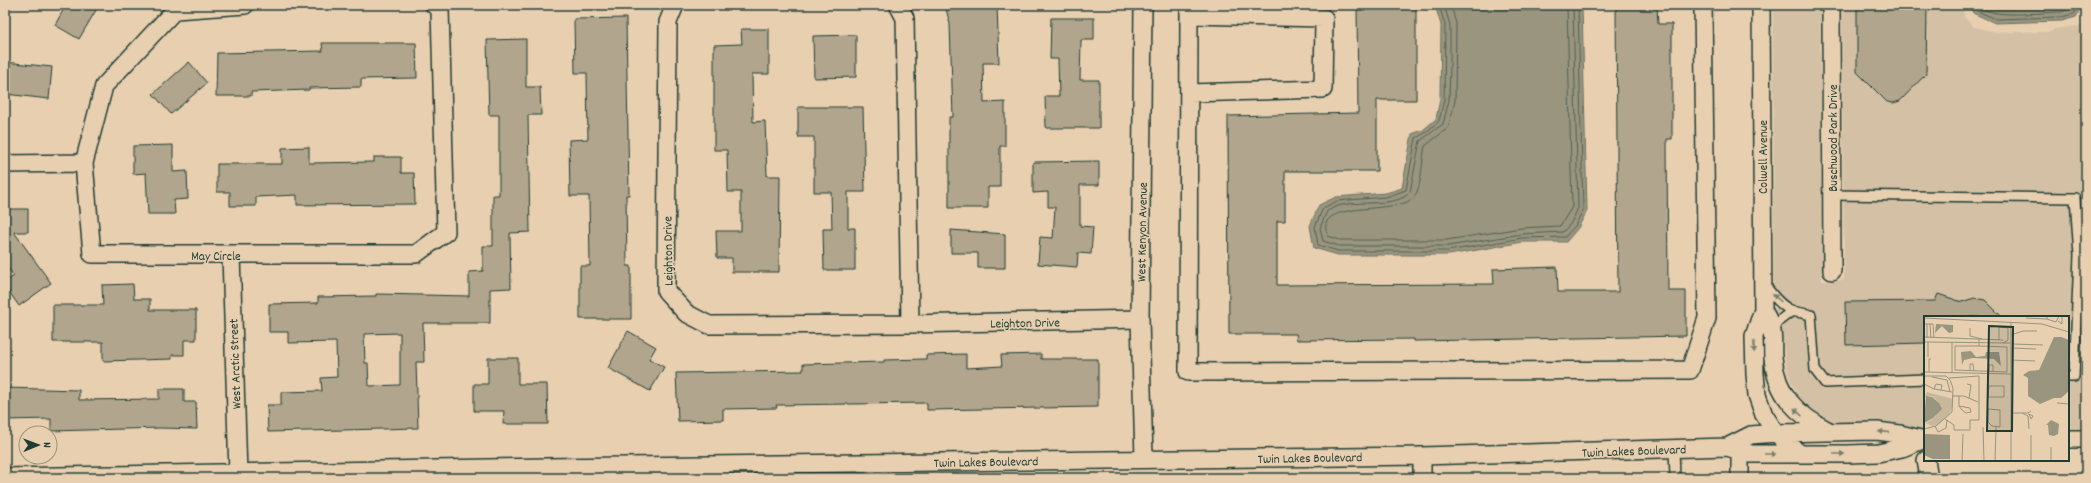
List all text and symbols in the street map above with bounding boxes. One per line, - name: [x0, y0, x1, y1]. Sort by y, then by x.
- street label: Buschwood Park Drive: [1825, 84, 1844, 192]
- street label: Colwell Avenue: [1755, 120, 1774, 194]
- street label: West Kenyon Avenue: [1133, 182, 1154, 282]
- street label: Leighton Drive: [659, 216, 680, 286]
- street label: May Circle: [191, 248, 241, 267]
- one-way arrow: [1772, 294, 1781, 303]
- street label: Leighton Drive: [990, 314, 1060, 335]
- inset map: [1924, 316, 2069, 461]
- street label: West Arctic Street: [225, 318, 248, 409]
- one-way arrow: [1751, 341, 1757, 354]
- one-way arrow: [1793, 407, 1803, 417]
- north arrow: [18, 425, 58, 465]
- one-way arrow: [1878, 429, 1890, 435]
- street label: Twin Lakes Boulevard: [1581, 441, 1687, 464]
- text: N: [38, 442, 54, 448]
- street label: Twin Lakes Boulevard: [1258, 449, 1363, 470]
- one-way arrow: [1764, 451, 1777, 457]
- one-way arrow: [1833, 451, 1846, 457]
- street label: Twin Lakes Boulevard: [934, 453, 1039, 474]

